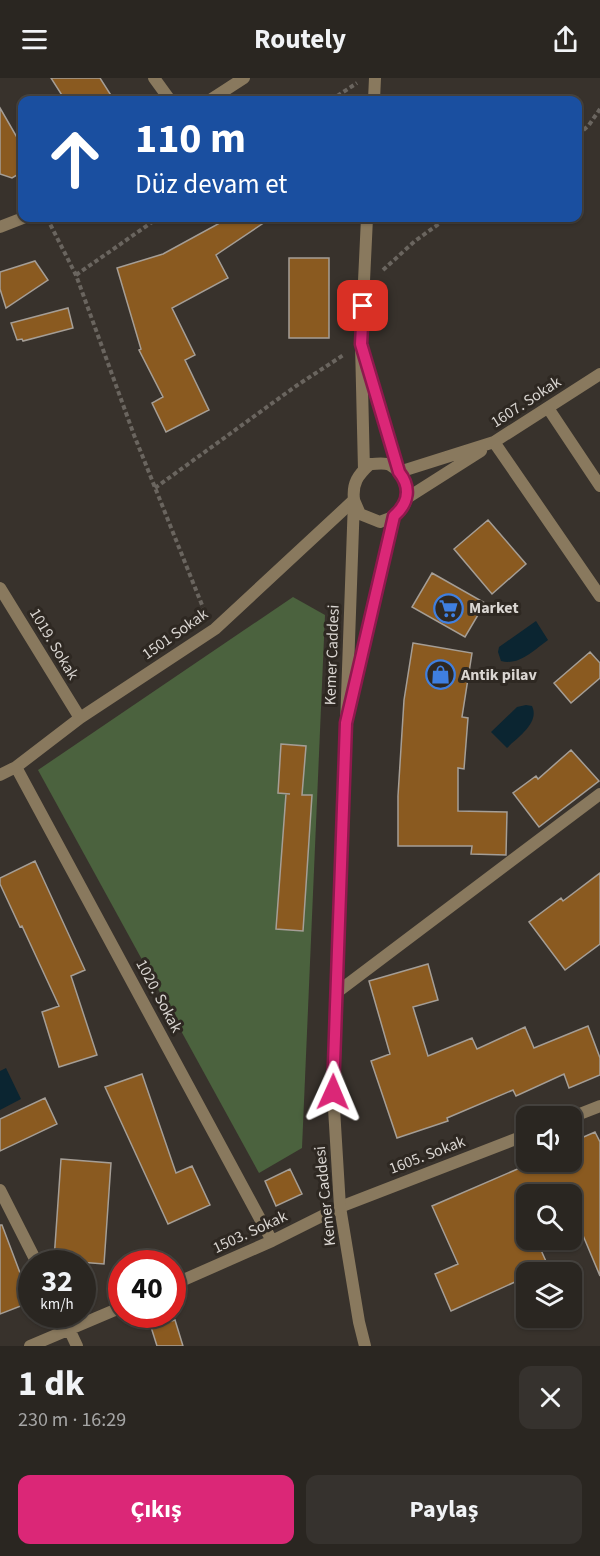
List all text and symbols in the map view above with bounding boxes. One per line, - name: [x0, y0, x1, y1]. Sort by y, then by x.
- text: Routely: [254, 20, 346, 59]
- icon: menu: [18, 23, 51, 56]
- icon: share: [549, 23, 582, 56]
- text: 110 m: [135, 109, 246, 169]
- icon: ahead: [36, 120, 114, 198]
- text: Düz devam et: [135, 165, 287, 204]
- pin: [337, 280, 388, 331]
- icon: arrive: [346, 289, 379, 322]
- street label: 1607. Sokak: [486, 371, 566, 433]
- supermarket icon: Market: [432, 592, 464, 624]
- place label: Market: [469, 597, 519, 619]
- street label: 1501 Sokak: [138, 603, 212, 665]
- street label: 1019. Sokak: [24, 604, 84, 684]
- street label: Kemer Caddesi: [319, 604, 345, 706]
- shop icon: Antik pilav: [424, 659, 456, 691]
- place label: Antik pilav: [460, 664, 537, 686]
- street label: 1020. Sokak: [131, 956, 188, 1037]
- position arrow: [301, 1060, 365, 1124]
- map controls: [516, 1106, 582, 1328]
- button: sound: [516, 1106, 582, 1172]
- street label: 1605. Sokak: [386, 1130, 468, 1180]
- street label: Kemer Caddesi: [309, 1145, 341, 1247]
- button: search: [516, 1184, 582, 1250]
- street label: 1503. Sokak: [209, 1205, 291, 1259]
- speed limit sign: 40: [108, 1250, 186, 1328]
- text: 32: [41, 1260, 73, 1303]
- button: layers: [516, 1262, 582, 1328]
- text: km/h: [40, 1294, 74, 1315]
- text: 1 dk: [18, 1358, 85, 1409]
- button: close: [519, 1366, 582, 1429]
- text: 230 m · 16:29: [18, 1406, 126, 1434]
- button: Çıkış: [18, 1475, 294, 1544]
- button: Paylaş: [306, 1475, 582, 1544]

